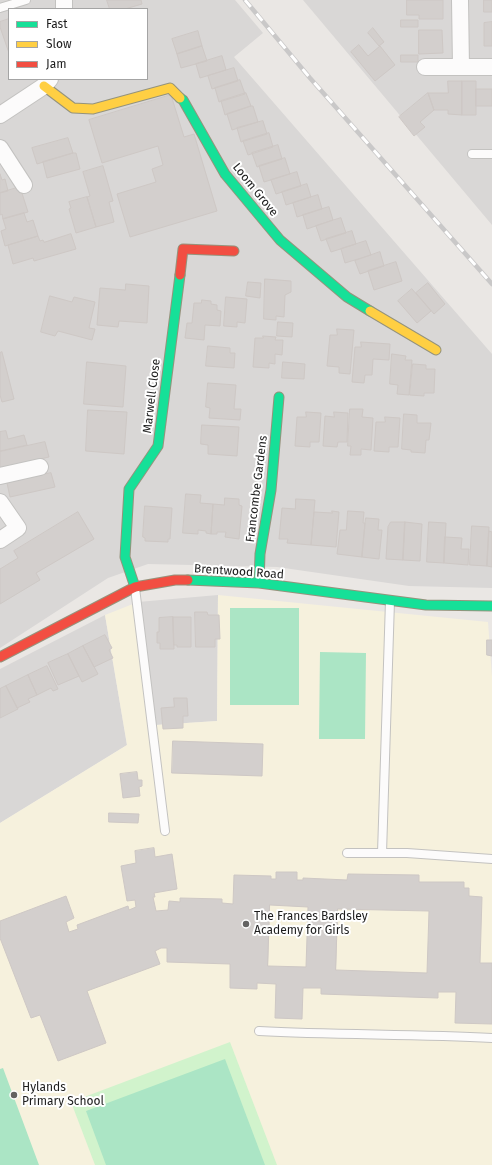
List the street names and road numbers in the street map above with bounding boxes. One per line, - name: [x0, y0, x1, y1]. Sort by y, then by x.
- street label: Loom Grove: [229, 160, 281, 220]
- street label: Marwell Close: [140, 358, 164, 434]
- street label: Francombe Gardens: [243, 435, 271, 543]
- street label: Brentwood Road: [194, 562, 284, 582]

